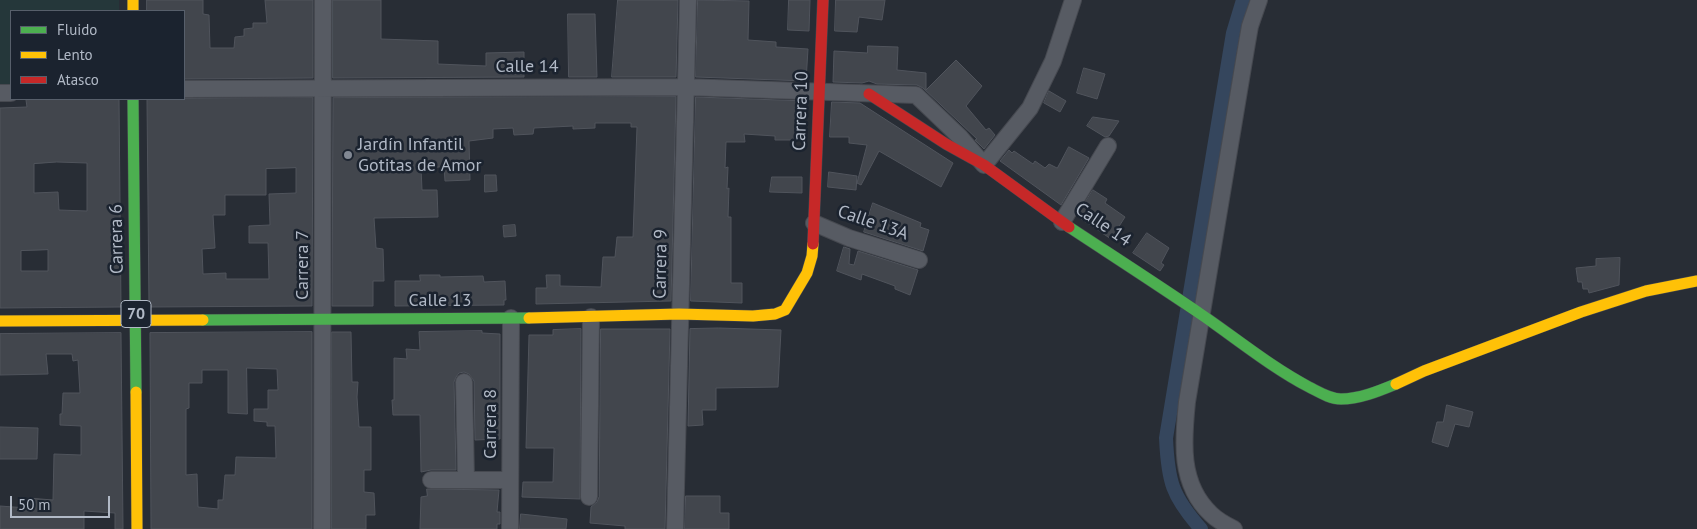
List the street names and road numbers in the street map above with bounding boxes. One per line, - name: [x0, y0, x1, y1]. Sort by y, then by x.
- street label: Calle 14: [496, 56, 558, 78]
- street label: Carrera 10: [789, 71, 813, 151]
- street label: Calle 14: [1071, 198, 1135, 252]
- street label: Calle 13A: [835, 201, 911, 245]
- street label: Carrera 6: [106, 204, 128, 274]
- street label: Carrera 9: [650, 229, 672, 299]
- street label: Carrera 7: [292, 230, 314, 300]
- street label: Calle 13: [409, 290, 471, 312]
- road number: 70: [121, 300, 151, 328]
- street label: Carrera 8: [480, 389, 502, 459]

